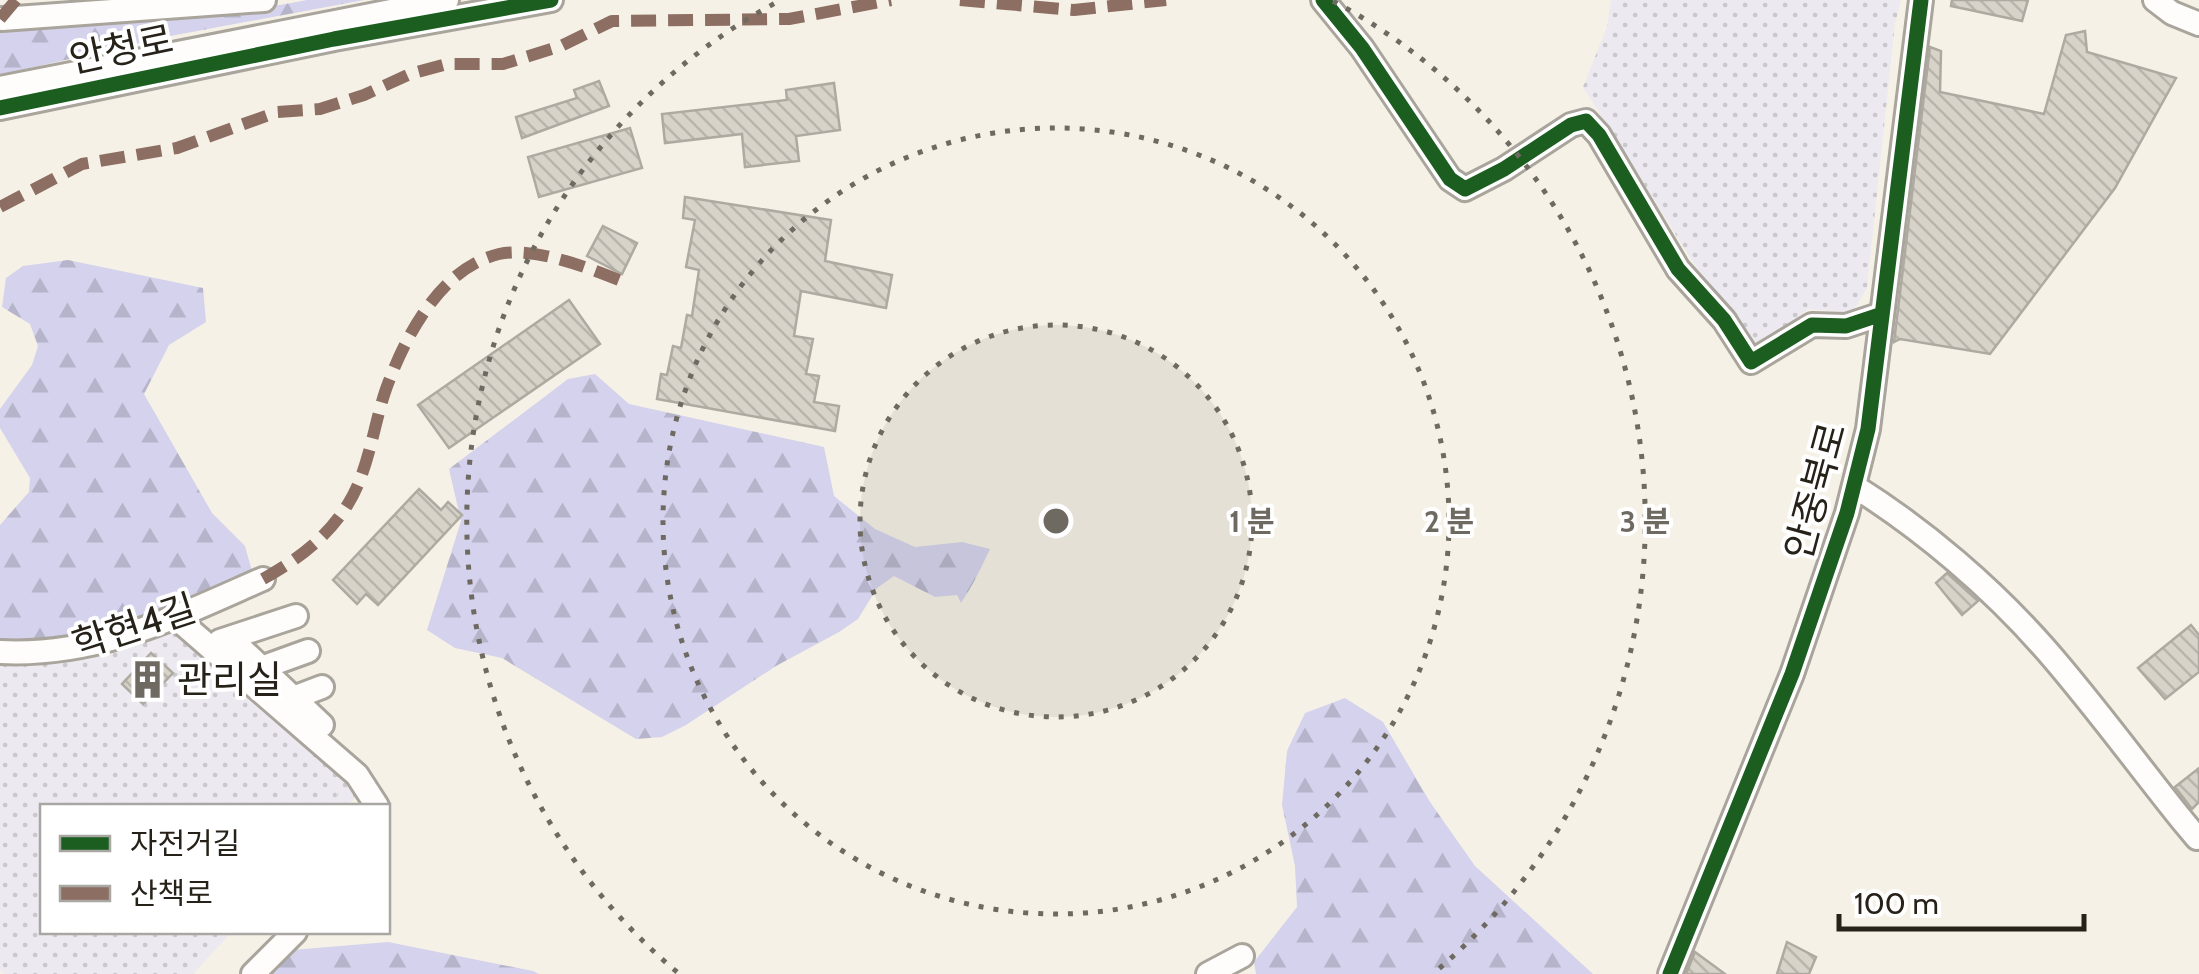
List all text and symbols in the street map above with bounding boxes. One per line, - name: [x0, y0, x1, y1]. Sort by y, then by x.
- street label: 안청로: [65, 15, 177, 83]
- street label: 안중북로: [1774, 417, 1856, 565]
- centre of rings: [1038, 503, 1074, 539]
- text: 1 분: [1229, 503, 1275, 540]
- text: 2 분: [1424, 503, 1474, 540]
- text: 3 분: [1620, 503, 1670, 540]
- street label: 학현4길: [66, 584, 202, 668]
- place label: 관리실: [177, 656, 282, 703]
- building icon: 관리실: [126, 658, 168, 700]
- legend: [40, 804, 390, 934]
- text: 자전거길: [130, 825, 240, 862]
- scale bar: [1839, 869, 2084, 931]
- text: 산책로: [130, 875, 213, 912]
- text: 100 m: [1854, 885, 1939, 922]

